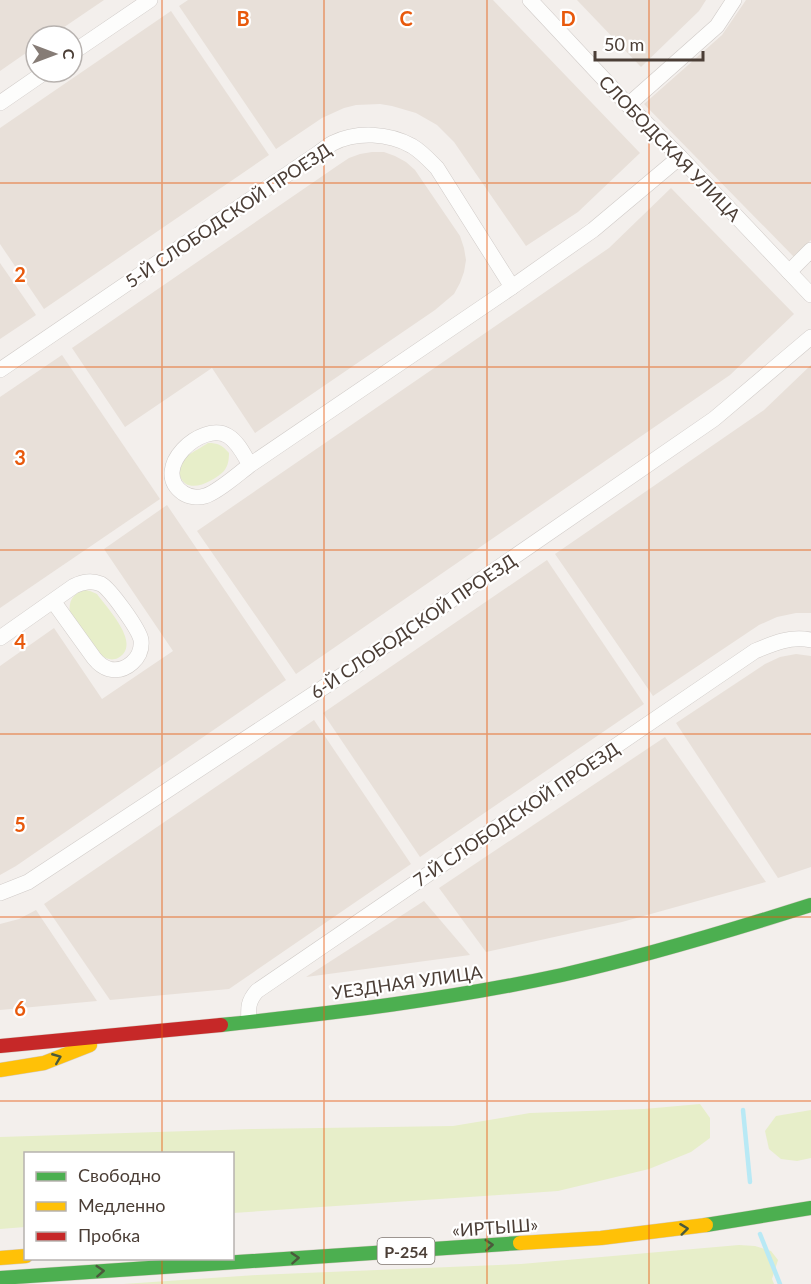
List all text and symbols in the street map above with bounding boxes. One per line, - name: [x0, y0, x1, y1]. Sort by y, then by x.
- text: B: [236, 6, 250, 30]
- text: C: [399, 6, 413, 30]
- text: D: [560, 6, 576, 30]
- north arrow: [24, 24, 84, 84]
- scale bar: [595, 24, 703, 62]
- text: 50 m: [604, 33, 644, 55]
- text: С: [60, 49, 79, 60]
- street label: СЛОБОДСКАЯ УЛИЦА: [595, 70, 746, 226]
- street label: 5-Й СЛОБОДСКОЙ ПРОЕЗД: [121, 138, 335, 292]
- text: 2: [14, 262, 26, 286]
- text: 3: [14, 445, 26, 469]
- street label: 6-Й СЛОБОДСКОЙ ПРОЕЗД: [306, 549, 520, 703]
- text: 4: [14, 629, 26, 653]
- street label: 7-Й СЛОБОДСКОЙ ПРОЕЗД: [409, 737, 623, 891]
- text: 5: [14, 812, 26, 836]
- street label: УЕЗДНАЯ УЛИЦА: [330, 960, 485, 1003]
- text: 6: [14, 996, 26, 1020]
- one-way arrow: [51, 1053, 62, 1065]
- legend: [24, 1152, 234, 1260]
- text: Свободно: [78, 1164, 161, 1186]
- text: Медленно: [78, 1194, 166, 1216]
- street label: «ИРТЫШ»: [451, 1213, 539, 1241]
- one-way arrow: [679, 1223, 688, 1235]
- text: Пробка: [78, 1224, 140, 1246]
- road number: Р-254: [378, 1238, 434, 1264]
- one-way arrow: [485, 1239, 494, 1252]
- one-way arrow: [290, 1252, 299, 1265]
- one-way arrow: [96, 1265, 105, 1278]

